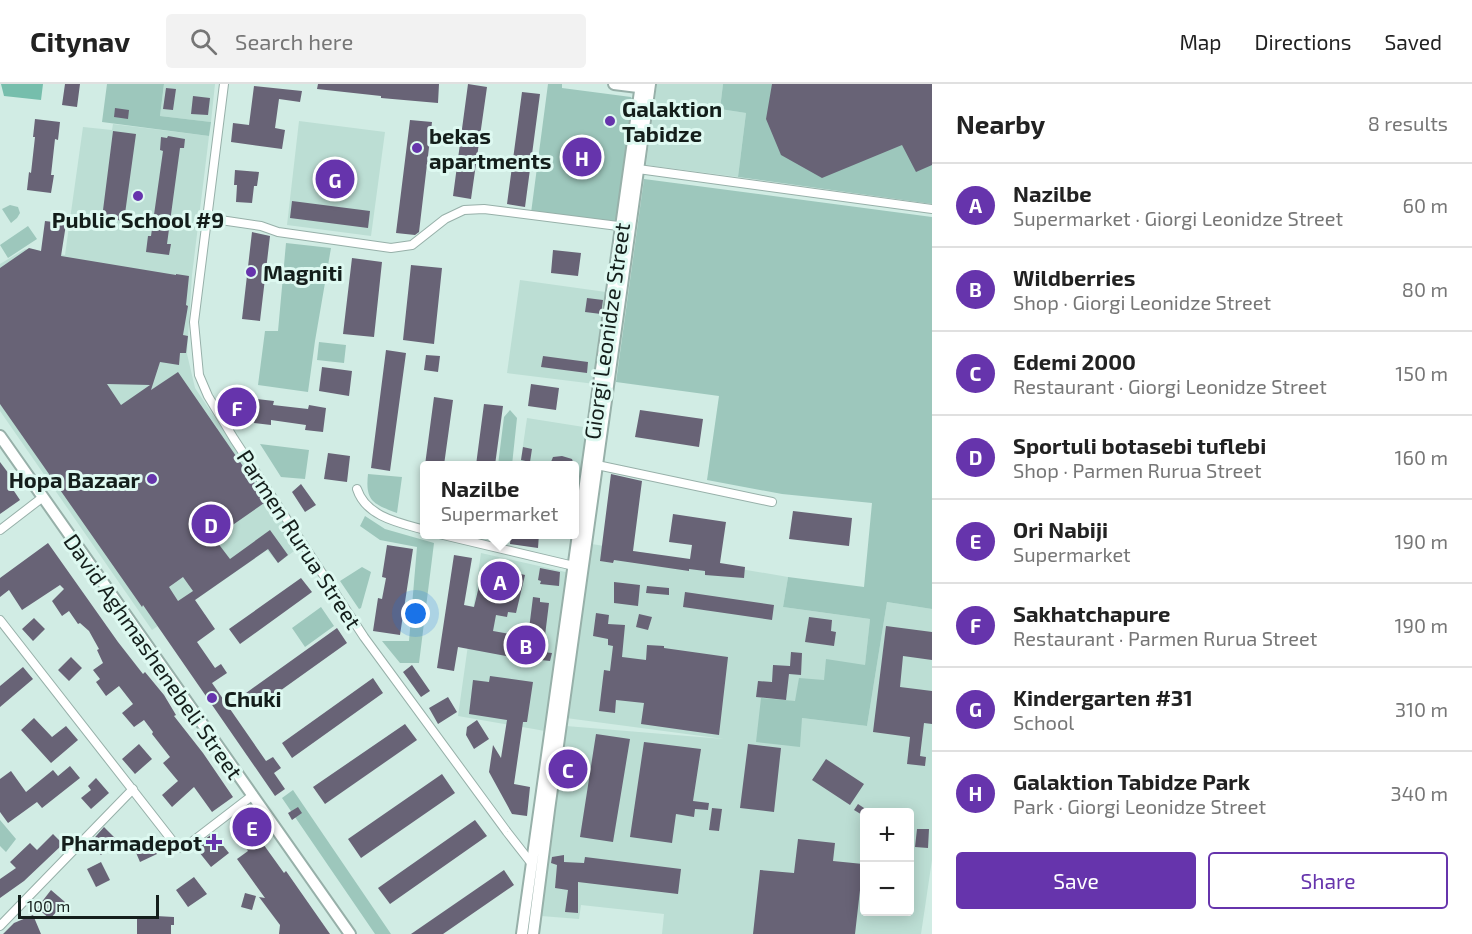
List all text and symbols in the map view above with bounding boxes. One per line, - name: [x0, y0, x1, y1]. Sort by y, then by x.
- search box: [166, 14, 586, 68]
- text: Citynav: [30, 24, 130, 58]
- icon: search: [187, 25, 220, 58]
- text: Search here: [235, 28, 353, 54]
- text: Map: [1179, 29, 1222, 54]
- text: Directions: [1255, 29, 1351, 54]
- text: Saved: [1384, 29, 1442, 54]
- place label: Galaktion Tabidze: [622, 95, 722, 146]
- text: Nearby: [956, 108, 1045, 139]
- text: 8 results: [1368, 111, 1448, 135]
- marker: Galaktion Tabidze: [603, 114, 617, 128]
- place label: bekas apartments: [429, 122, 551, 173]
- pin: H: [562, 134, 602, 180]
- marker: bekas apartments: [410, 141, 424, 155]
- pin: G: [316, 156, 354, 202]
- text: Nazilbe: [1013, 180, 1092, 206]
- marker: Public School #9: [131, 189, 145, 203]
- text: A: [969, 193, 982, 217]
- text: 60 m: [1403, 193, 1448, 217]
- place label: Public School #9: [52, 206, 224, 232]
- text: Supermarket · Giorgi Leonidze Street: [1013, 206, 1343, 230]
- street label: Giorgi Leonidze Street: [578, 221, 634, 441]
- place label: Magniti: [263, 259, 343, 285]
- text: Wildberries: [1013, 264, 1135, 290]
- marker: Magniti: [244, 265, 258, 279]
- text: B: [969, 277, 982, 301]
- text: 80 m: [1402, 277, 1448, 301]
- text: Shop · Giorgi Leonidze Street: [1013, 290, 1271, 314]
- text: Edemi 2000: [1013, 348, 1136, 374]
- text: C: [970, 361, 981, 385]
- text: 150 m: [1395, 361, 1448, 385]
- text: Restaurant · Giorgi Leonidze Street: [1013, 374, 1327, 398]
- pin: F: [218, 384, 256, 430]
- text: Sportuli botasebi tuflebi: [1013, 432, 1266, 458]
- street label: Parmen Rurua Street: [232, 445, 368, 633]
- text: D: [969, 445, 982, 469]
- text: 160 m: [1395, 445, 1448, 469]
- text: Shop · Parmen Rurua Street: [1013, 458, 1262, 482]
- popup: [420, 461, 579, 539]
- place label: Hopa Bazaar: [9, 466, 141, 492]
- marker: Hopa Bazaar: [145, 472, 159, 486]
- text: Nazilbe: [441, 475, 519, 501]
- text: Supermarket: [441, 501, 558, 525]
- pin: D: [192, 502, 230, 546]
- text: Ori Nabiji: [1013, 516, 1108, 542]
- street label: David Aghmashenebeli Street: [59, 528, 249, 784]
- text: E: [970, 529, 981, 553]
- text: 190 m: [1395, 529, 1448, 553]
- text: Supermarket: [1013, 542, 1131, 566]
- pin: A: [480, 558, 520, 604]
- your location: [401, 599, 430, 628]
- text: Sakhatchapure: [1013, 600, 1170, 626]
- text: F: [970, 613, 981, 637]
- text: 190 m: [1395, 613, 1448, 637]
- pin: B: [506, 622, 546, 668]
- text: Restaurant · Parmen Rurua Street: [1013, 626, 1317, 650]
- text: Kindergarten #31: [1013, 684, 1193, 710]
- place label: Chuki: [224, 685, 282, 711]
- marker: Chuki: [205, 691, 219, 705]
- text: G: [969, 697, 982, 721]
- text: 310 m: [1395, 697, 1448, 721]
- text: School: [1013, 710, 1074, 734]
- pin: C: [548, 746, 588, 792]
- text: Galaktion Tabidze Park: [1013, 768, 1250, 794]
- text: H: [969, 781, 982, 805]
- text: 340 m: [1391, 781, 1448, 805]
- text: Park · Giorgi Leonidze Street: [1013, 794, 1266, 818]
- pin: E: [232, 804, 272, 850]
- map controls: [860, 808, 914, 916]
- button: +: [860, 808, 914, 862]
- place label: Pharmadepot: [61, 829, 202, 855]
- marker: Pharmadepot: [207, 835, 221, 849]
- button: Save: [956, 852, 1196, 909]
- button: Share: [1208, 852, 1448, 909]
- button: −: [860, 862, 914, 916]
- scale bar: [18, 892, 159, 920]
- text: 100 m: [27, 896, 70, 915]

